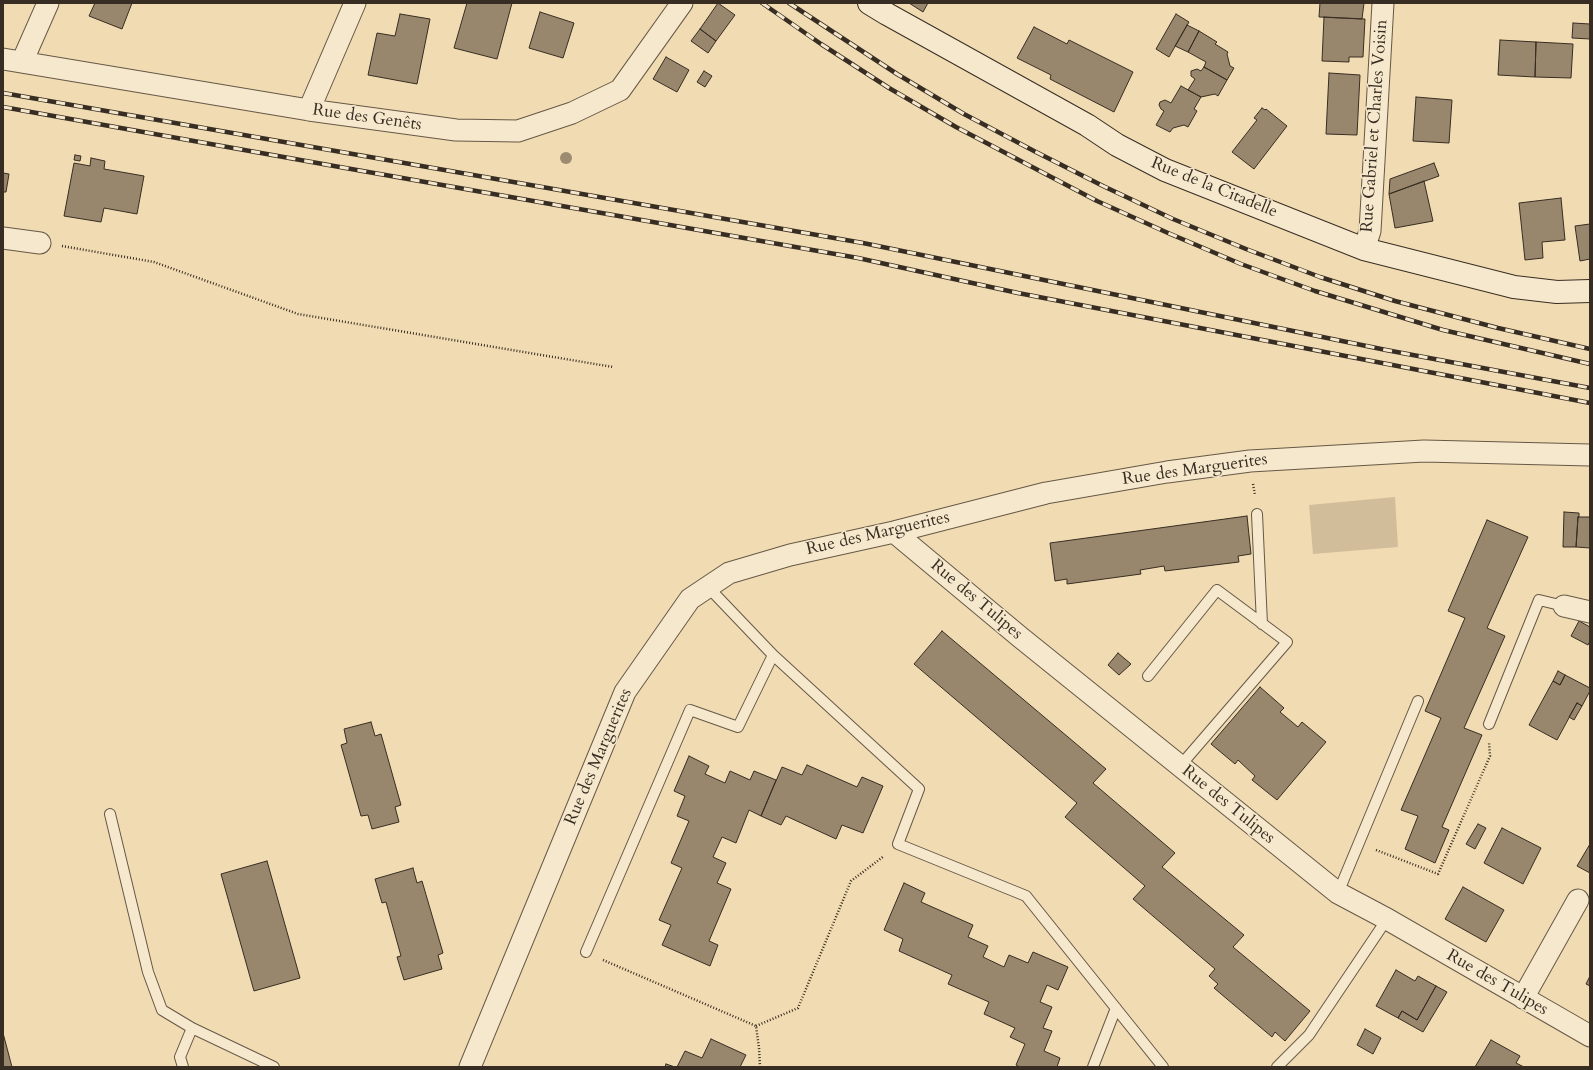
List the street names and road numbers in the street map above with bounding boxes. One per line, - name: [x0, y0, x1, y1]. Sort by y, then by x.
- street label: Rue Gabriel et Charles Voisin: [1357, 19, 1393, 233]
- street label: Rue des Genêts: [311, 100, 423, 136]
- street label: Rue de la Citadelle: [1148, 153, 1280, 223]
- street label: Rue des Marguerites: [1121, 450, 1269, 490]
- street label: Rue des Marguerites: [804, 508, 952, 560]
- street label: Rue des Tulipes: [926, 556, 1026, 644]
- street label: Rue des Marguerites: [561, 686, 637, 828]
- street label: Rue des Tulipes: [1177, 761, 1279, 849]
- street label: Rue des Tulipes: [1443, 946, 1551, 1020]

